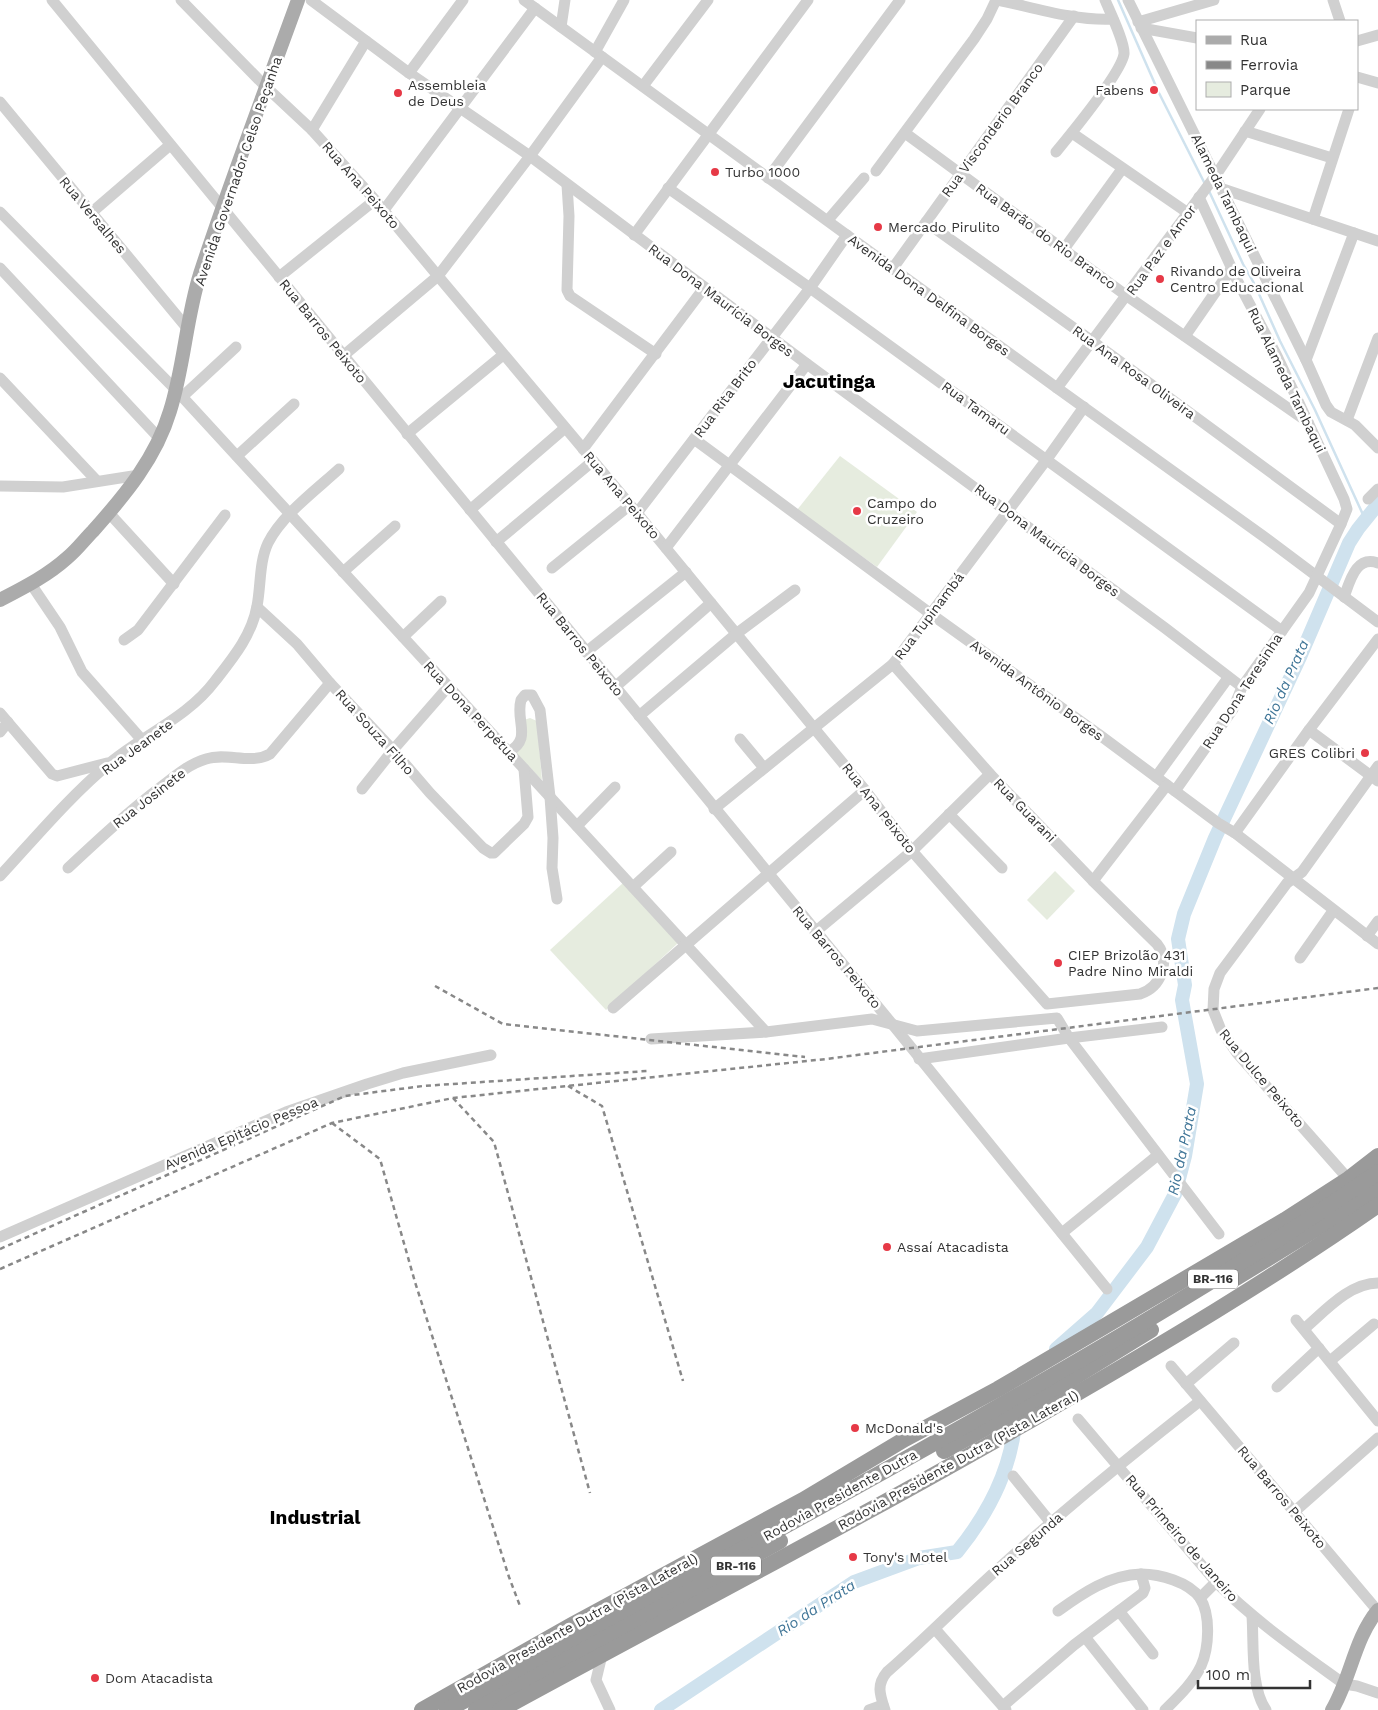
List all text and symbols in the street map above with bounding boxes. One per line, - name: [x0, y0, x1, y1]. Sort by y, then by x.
- legend: [1196, 20, 1358, 110]
- text: Rua: [1240, 31, 1268, 49]
- street label: Avenida Governador Celso Peçanha: [191, 54, 285, 288]
- text: Ferrovia: [1240, 56, 1299, 74]
- street label: Rua Visconderio Branco: [938, 60, 1046, 200]
- place label: Assembleia de Deus: [408, 77, 486, 109]
- text: Parque: [1240, 81, 1291, 99]
- place label: Fabens: [1095, 82, 1144, 98]
- marker: Fabens: [1148, 84, 1160, 96]
- marker: Assembleia de Deus: [392, 87, 404, 99]
- street label: Alameda Tambaqui: [1188, 131, 1260, 255]
- street label: Rua Ana Peixoto: [319, 138, 403, 232]
- place label: Turbo 1000: [725, 164, 800, 180]
- marker: Turbo 1000: [709, 166, 721, 178]
- street label: Rua Versalhes: [56, 173, 130, 257]
- street label: Rua Barão do Rio Branco: [973, 180, 1119, 292]
- street label: Rua Paz e Amor: [1123, 201, 1199, 298]
- place label: Mercado Pirulito: [888, 219, 1000, 235]
- marker: Mercado Pirulito: [872, 221, 884, 233]
- street label: Avenida Dona Delfina Borges: [845, 231, 1013, 359]
- street label: Rua Dona Maurícia Borges: [645, 240, 797, 360]
- place label: Rivando de Oliveira Centro Educacional: [1170, 263, 1304, 295]
- marker: Rivando de Oliveira Centro Educacional: [1154, 273, 1166, 285]
- street label: Rua Barros Peixoto: [276, 276, 370, 386]
- street label: Rua Alameda Tambaqui: [1245, 305, 1329, 455]
- street label: Rua Ana Rosa Oliveira: [1069, 322, 1199, 422]
- street label: Rua Rita Brito: [690, 356, 760, 440]
- district label: Jacutinga: [783, 370, 875, 393]
- street label: Rua Tamaru: [939, 378, 1013, 438]
- street label: Rua Ana Peixoto: [581, 448, 663, 542]
- street label: Rua Dona Maurícia Borges: [971, 480, 1123, 600]
- place label: Campo do Cruzeiro: [867, 495, 937, 527]
- marker: Campo do Cruzeiro: [851, 505, 863, 517]
- street label: Rua Tupinambá: [891, 569, 967, 663]
- street label: Rua Barros Peixoto: [533, 589, 627, 699]
- street label: Rua Dona Teresinha: [1199, 630, 1285, 752]
- street label: Avenida Antônio Borges: [967, 636, 1107, 744]
- water label: Rio da Prata: [1259, 637, 1313, 727]
- street label: Rua Dona Perpétua: [420, 658, 522, 764]
- street label: Rua Souza Filho: [332, 686, 418, 778]
- street label: Rua Jeanete: [98, 716, 176, 778]
- place label: GRES Colibri: [1269, 745, 1355, 761]
- marker: GRES Colibri: [1359, 747, 1371, 759]
- street label: Rua Ana Peixoto: [839, 760, 919, 856]
- street label: Rua Josinete: [110, 765, 188, 831]
- street label: Rua Guarani: [991, 775, 1059, 845]
- street label: Rua Barros Peixoto: [789, 902, 885, 1012]
- place label: CIEP Brizolão 431 Padre Nino Miraldi: [1068, 947, 1193, 979]
- marker: CIEP Brizolão 431 Padre Nino Miraldi: [1052, 957, 1064, 969]
- street label: Rua Dulce Peixoto: [1216, 1025, 1308, 1131]
- street label: Avenida Epitácio Pessoa: [162, 1093, 320, 1173]
- water label: Rio da Prata: [1164, 1105, 1200, 1197]
- place label: Assaí Atacadista: [897, 1239, 1009, 1255]
- marker: Assaí Atacadista: [881, 1241, 893, 1253]
- road number: BR-116: [1188, 1270, 1238, 1288]
- street label: Rodovia Presidente Dutra (Pista Lateral): [834, 1386, 1082, 1534]
- place label: McDonald's: [865, 1420, 943, 1436]
- marker: McDonald's: [849, 1422, 861, 1434]
- street label: Rua Barros Peixoto: [1234, 1442, 1330, 1552]
- street label: Rodovia Presidente Dutra: [760, 1446, 920, 1544]
- street label: Rua Primeiro de Janeiro: [1122, 1471, 1242, 1605]
- district label: Industrial: [270, 1506, 361, 1529]
- street label: Rua Segunda: [988, 1509, 1066, 1579]
- place label: Tony's Motel: [863, 1549, 948, 1565]
- street label: Rodovia Presidente Dutra (Pista Lateral): [454, 1550, 700, 1696]
- marker: Tony's Motel: [847, 1551, 859, 1563]
- road number: BR-116: [711, 1556, 761, 1575]
- water label: Rio da Prata: [773, 1576, 859, 1640]
- scale bar: [1198, 1658, 1310, 1690]
- text: 100 m: [1206, 1666, 1250, 1684]
- place label: Dom Atacadista: [105, 1670, 213, 1686]
- marker: Dom Atacadista: [89, 1672, 101, 1684]

